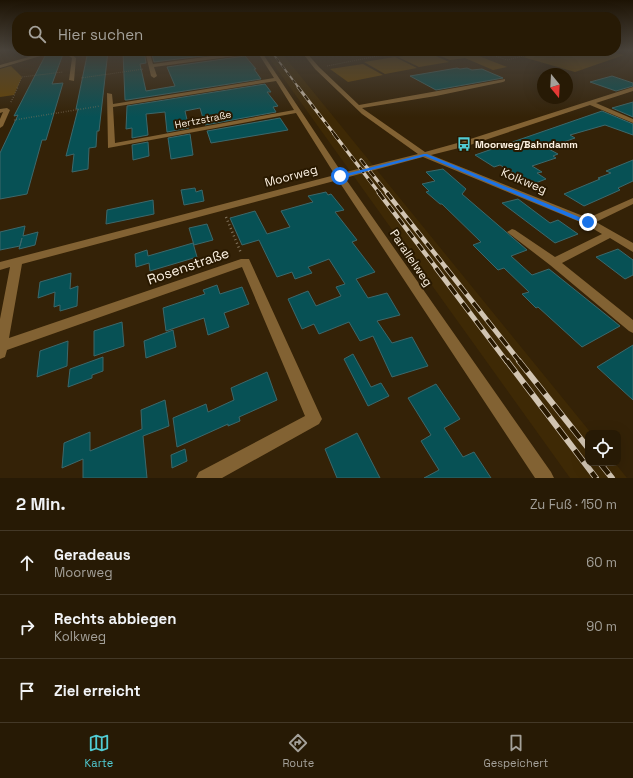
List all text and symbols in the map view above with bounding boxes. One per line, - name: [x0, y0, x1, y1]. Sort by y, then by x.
- search box: [12, 12, 621, 56]
- icon: search: [26, 23, 48, 45]
- text: Hier suchen: [58, 25, 143, 44]
- north arrow: [537, 68, 573, 104]
- street label: Hertzstraße: [174, 108, 233, 131]
- bus stop icon: Moorweg/Bahndamm: [456, 136, 472, 152]
- place label: Moorweg/Bahndamm: [475, 138, 578, 151]
- street label: Moorweg: [263, 161, 319, 191]
- street label: Kolkweg: [499, 164, 549, 198]
- route start: [331, 167, 349, 185]
- route end: [579, 213, 597, 231]
- street label: Parallelweg: [386, 226, 436, 290]
- street label: Rosenstraße: [145, 244, 231, 288]
- map controls: [585, 430, 621, 466]
- button: locate: [585, 430, 621, 466]
- text: 2 Min.: [16, 493, 65, 515]
- text: Zu Fuß · 150 m: [530, 496, 617, 513]
- text: Geradeaus: [54, 545, 131, 564]
- icon: ahead: [16, 552, 38, 574]
- text: 60 m: [586, 554, 617, 571]
- text: Moorweg: [54, 564, 113, 581]
- text: Rechts abbiegen: [54, 609, 176, 628]
- icon: right: [16, 616, 38, 638]
- text: 90 m: [586, 618, 617, 635]
- text: Kolkweg: [54, 628, 106, 645]
- icon: arrive: [16, 680, 38, 702]
- text: Ziel erreicht: [54, 681, 141, 700]
- tab: Karte: [85, 732, 113, 770]
- tab: Route: [282, 732, 314, 770]
- tab: Gespeichert: [483, 732, 548, 770]

